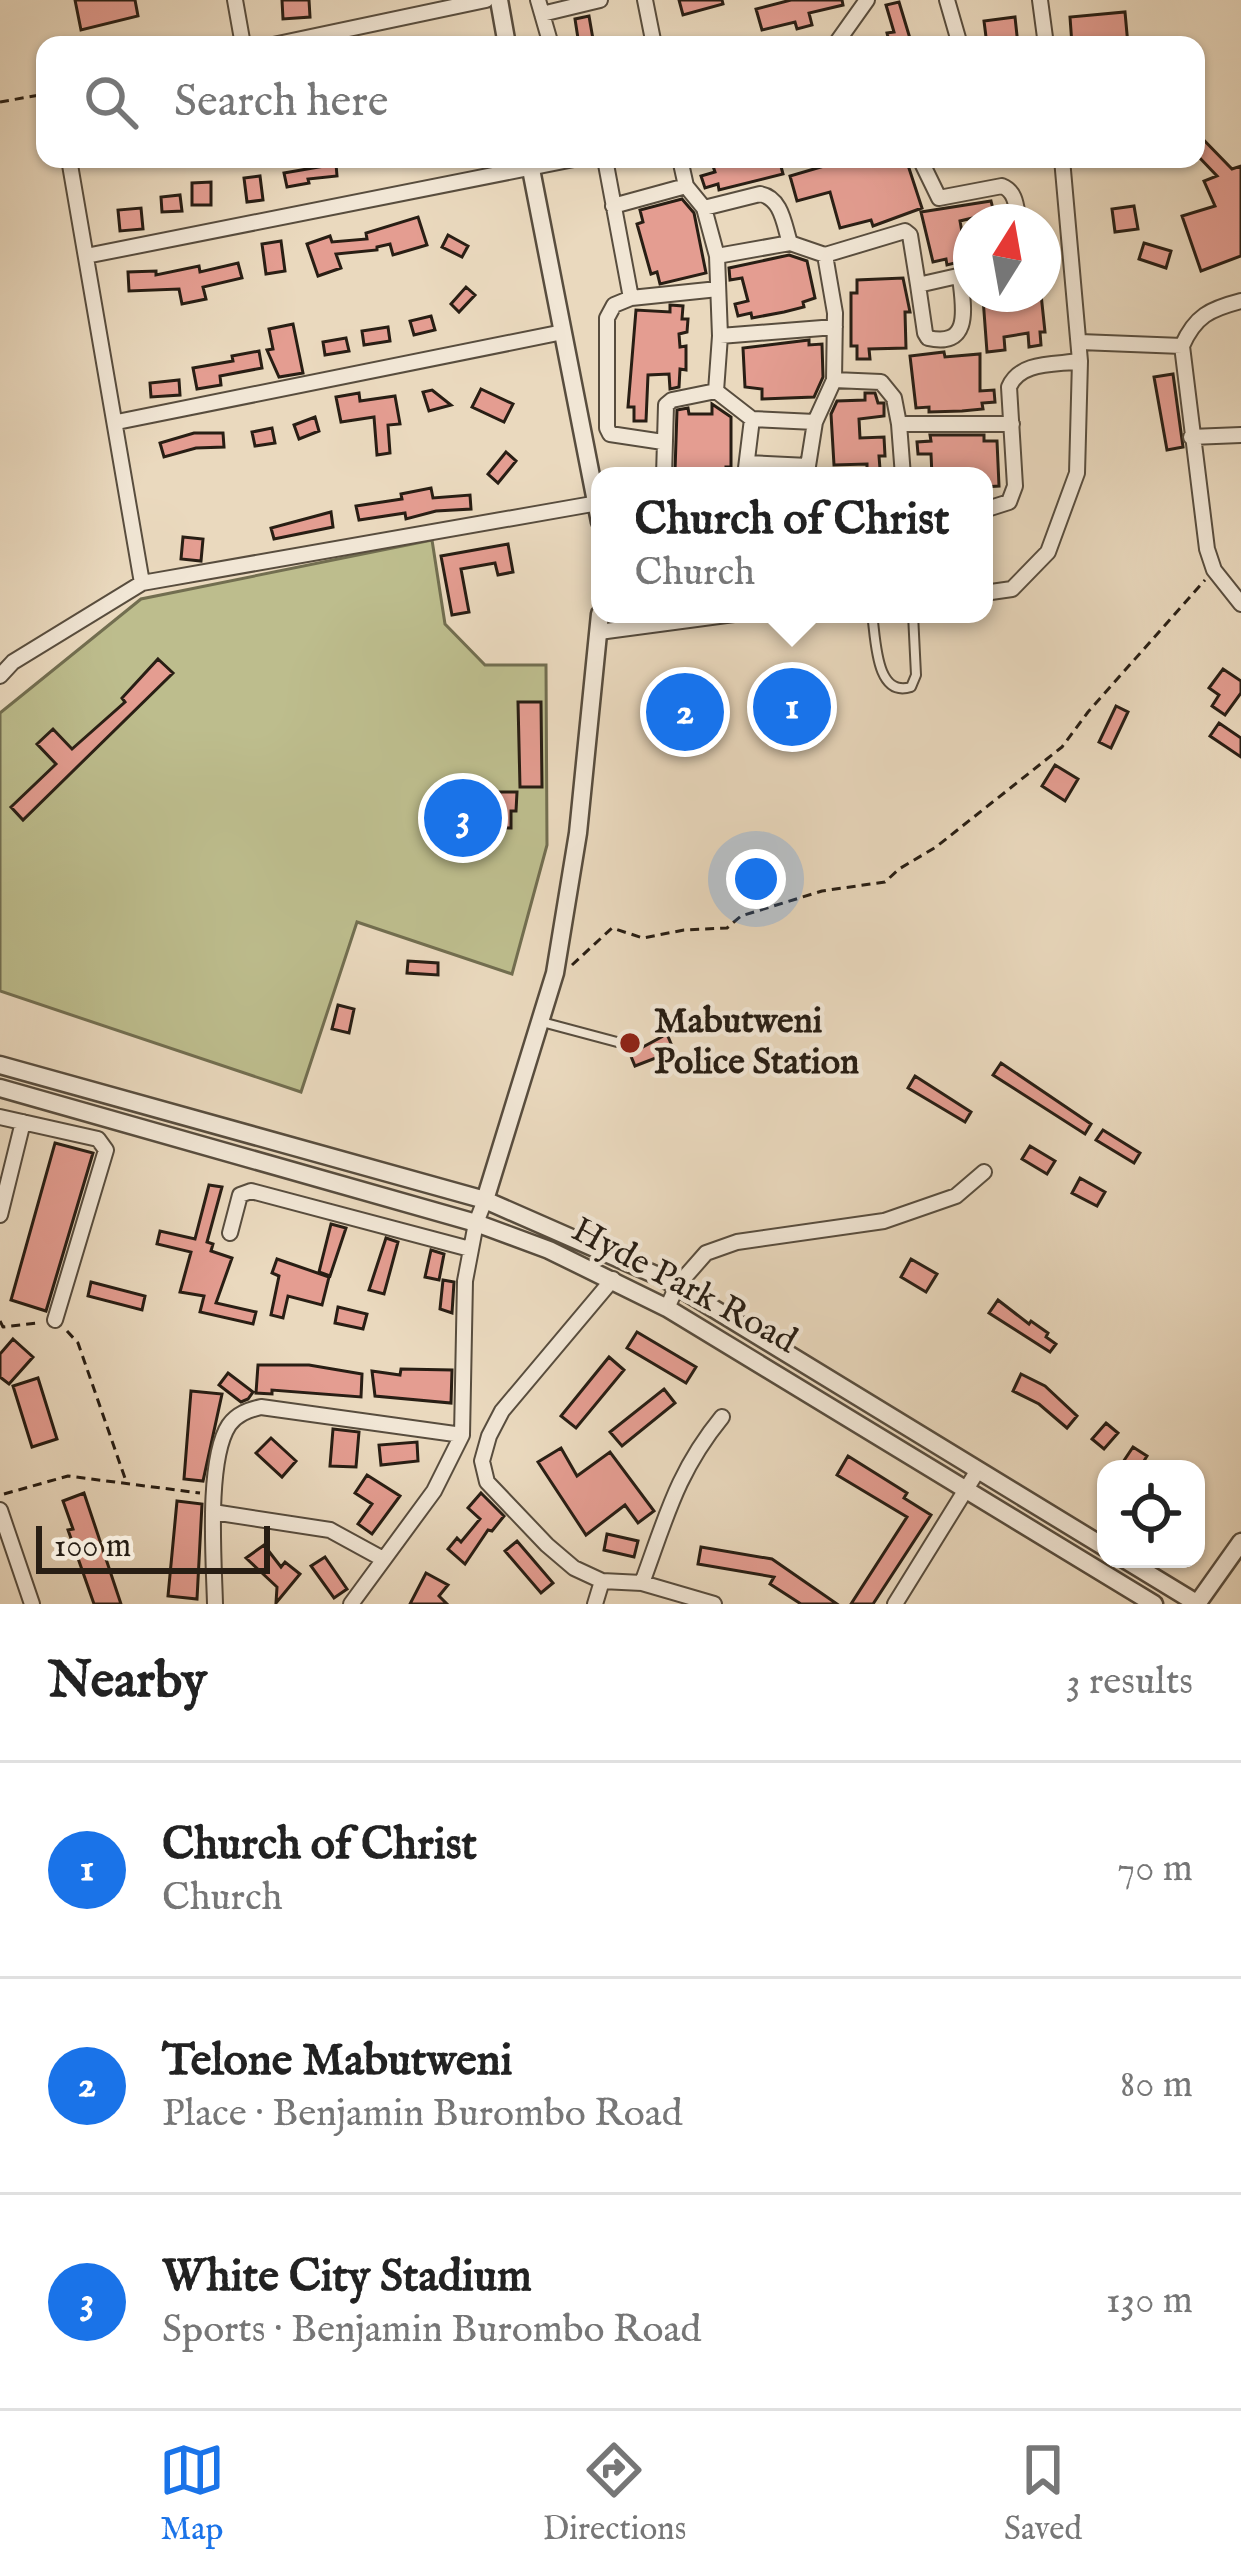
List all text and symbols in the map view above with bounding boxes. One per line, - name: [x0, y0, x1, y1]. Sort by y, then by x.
- search box: [36, 36, 1205, 168]
- icon: search: [78, 69, 144, 135]
- text: Search here: [174, 74, 388, 131]
- north arrow: [953, 204, 1061, 312]
- popup: [591, 467, 993, 623]
- text: Church of Christ: [635, 492, 949, 549]
- text: Church: [635, 549, 755, 598]
- pin: 1: [753, 662, 831, 752]
- pin: 2: [646, 667, 724, 757]
- pin: 3: [424, 773, 502, 863]
- your location: [726, 849, 786, 909]
- place label: Mabutweni Police Station: [654, 999, 859, 1086]
- marker: Mabutweni Police Station: [617, 1030, 643, 1056]
- street label: Hyde Park Road: [564, 1207, 805, 1365]
- map controls: [1097, 1460, 1205, 1568]
- button: locate: [1097, 1460, 1205, 1568]
- scale bar: [36, 1520, 270, 1573]
- text: 100 m: [54, 1526, 131, 1568]
- text: Nearby: [48, 1650, 207, 1715]
- text: 3 results: [1066, 1658, 1193, 1707]
- text: Church of Christ: [162, 1817, 477, 1874]
- text: 1: [80, 1845, 94, 1894]
- text: 70 m: [1117, 1845, 1193, 1894]
- text: Church: [162, 1874, 282, 1923]
- text: Telone Mabutweni: [162, 2033, 513, 2090]
- text: 2: [78, 2061, 96, 2110]
- text: 80 m: [1120, 2061, 1193, 2110]
- text: Place · Benjamin Burombo Road: [162, 2090, 683, 2139]
- text: White City Stadium: [162, 2249, 532, 2306]
- text: 3: [80, 2277, 94, 2326]
- text: 130 m: [1106, 2277, 1193, 2326]
- text: Sports · Benjamin Burombo Road: [162, 2306, 701, 2355]
- tab: Map: [159, 2437, 225, 2551]
- tab: Directions: [543, 2437, 686, 2551]
- tab: Saved: [1004, 2437, 1082, 2551]

